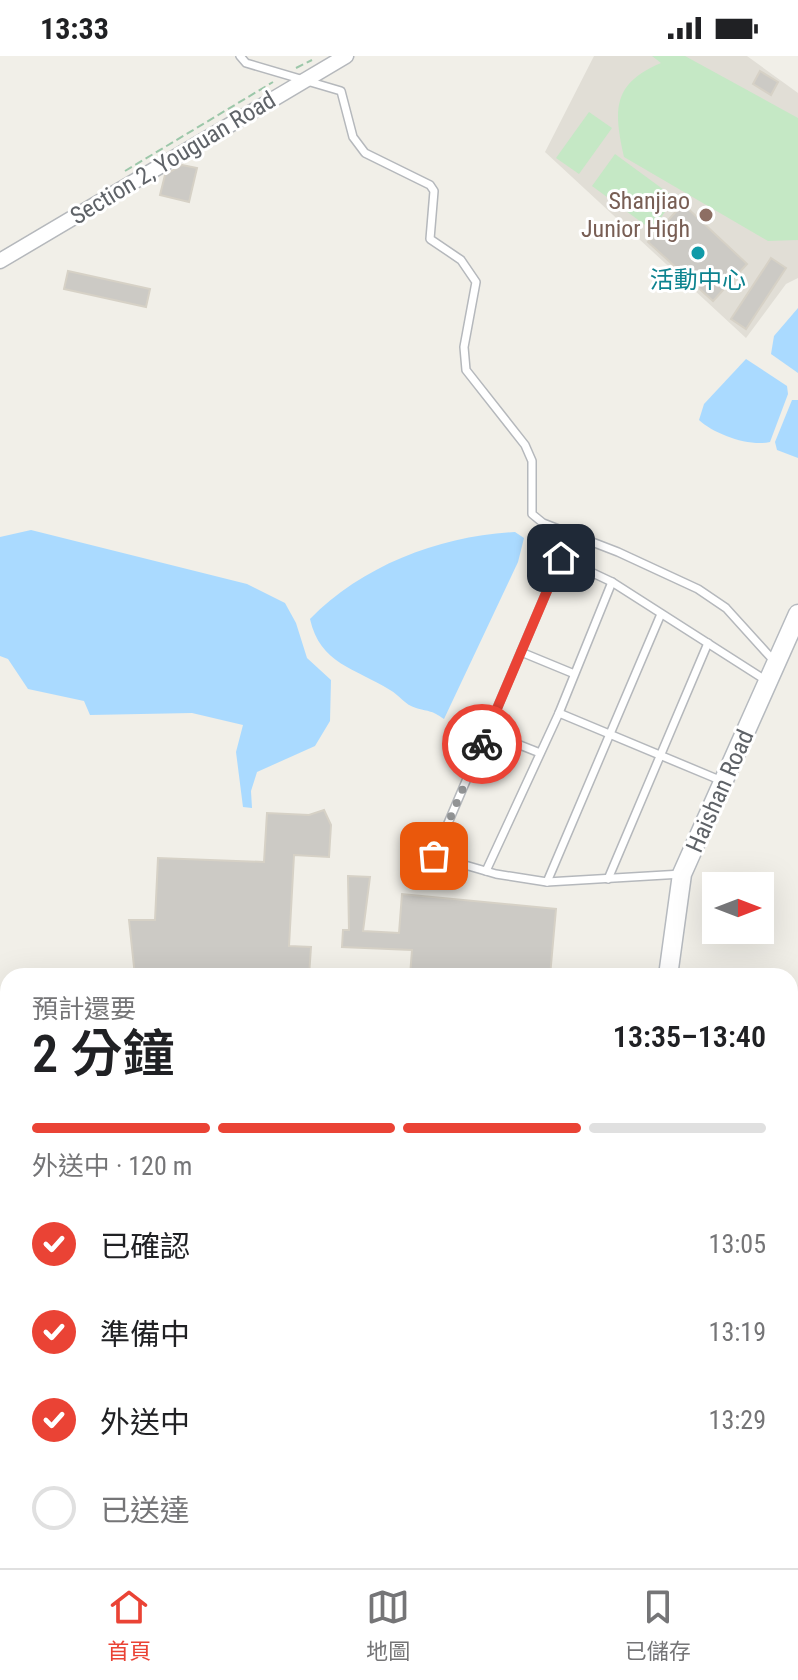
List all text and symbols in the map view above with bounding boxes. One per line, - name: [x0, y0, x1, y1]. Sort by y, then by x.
- text: 13:33: [40, 11, 109, 46]
- street label: Section 2, Youguan Road: [65, 86, 281, 230]
- place label: Shanjiao Junior High: [581, 187, 690, 243]
- marker: Shanjiao Junior High: [697, 206, 715, 224]
- marker: 活動中心: [689, 244, 707, 262]
- place label: 活動中心: [650, 266, 746, 294]
- pin: [527, 524, 595, 592]
- icon: home: [539, 536, 583, 580]
- courier: [442, 704, 522, 784]
- icon: bike: [460, 722, 504, 766]
- street label: Haishan Road: [681, 725, 759, 857]
- pin: [400, 822, 468, 890]
- icon: bag: [412, 834, 456, 878]
- north arrow: [702, 872, 774, 944]
- map controls: [702, 872, 774, 944]
- text: 預計還要: [32, 994, 136, 1024]
- text: 13:35–13:40: [613, 1019, 766, 1054]
- text: 2 分鐘: [32, 1024, 174, 1085]
- text: 外送中 · 120 m: [32, 1151, 192, 1181]
- icon: check: [32, 1222, 76, 1266]
- text: 已確認: [100, 1229, 190, 1264]
- text: 13:05: [709, 1229, 766, 1259]
- icon: check: [32, 1310, 76, 1354]
- text: 準備中: [100, 1317, 190, 1352]
- text: 13:19: [709, 1317, 766, 1347]
- icon: check: [32, 1398, 76, 1442]
- text: 外送中: [100, 1405, 190, 1440]
- text: 13:29: [709, 1405, 766, 1435]
- text: 已送達: [100, 1493, 190, 1528]
- tab: 首頁: [107, 1585, 151, 1665]
- tab: 地圖: [366, 1585, 410, 1665]
- tab: 已儲存: [625, 1585, 691, 1665]

